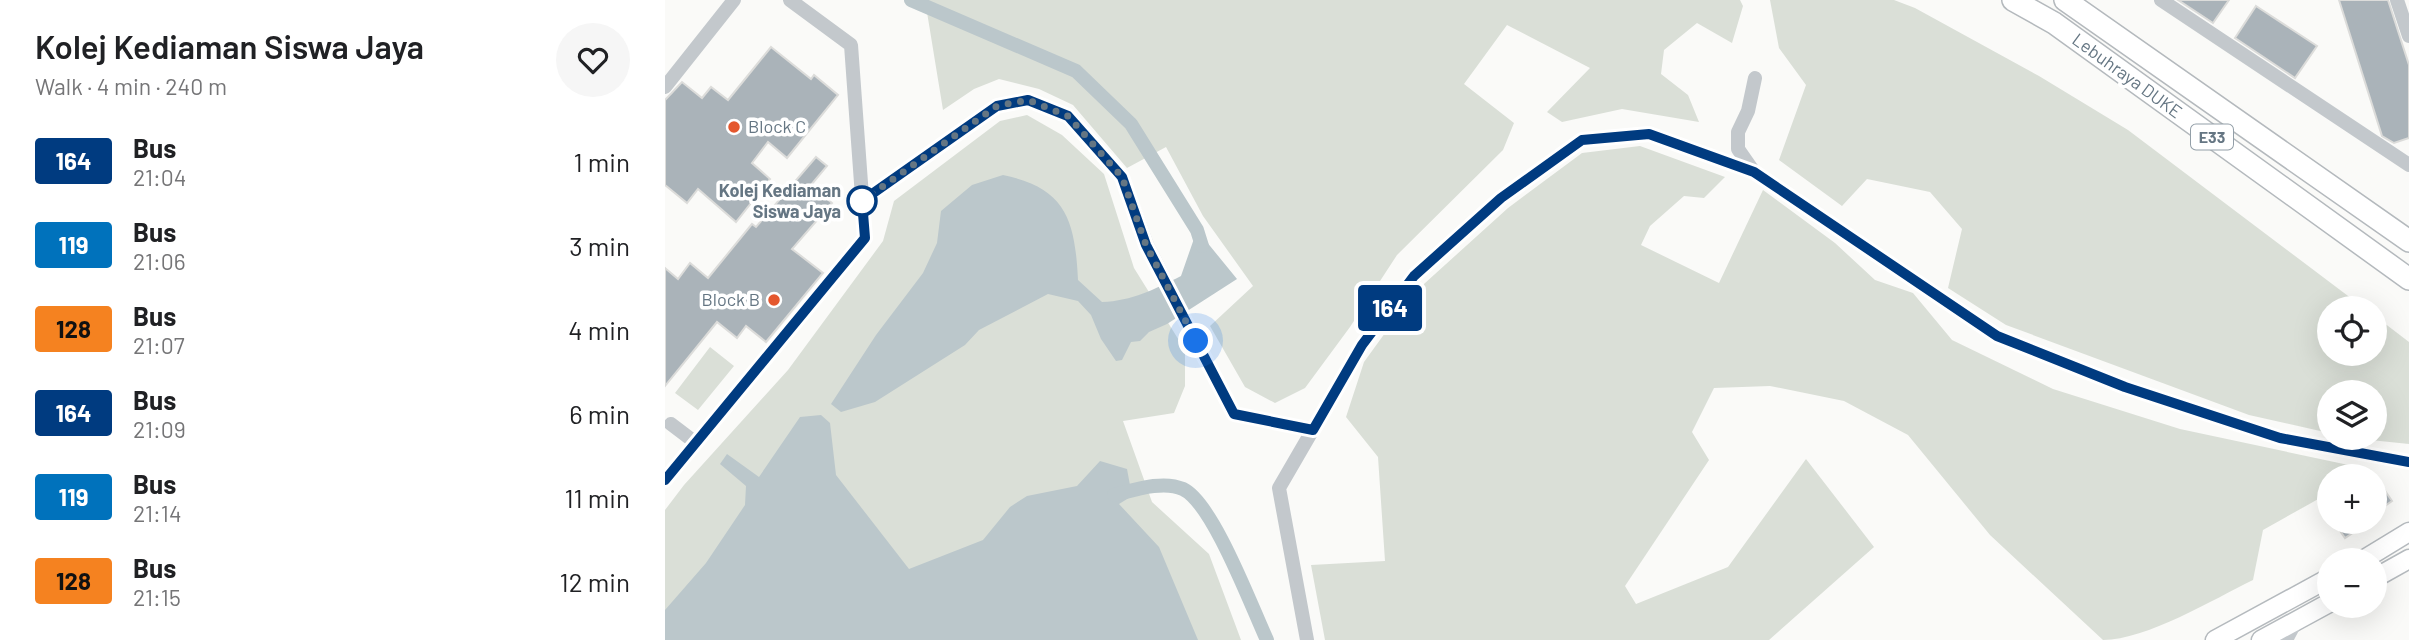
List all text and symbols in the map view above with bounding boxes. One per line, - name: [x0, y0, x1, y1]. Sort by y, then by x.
- button: heart: [556, 23, 630, 97]
- text: Kolej Kediaman Siswa Jaya: [35, 26, 424, 66]
- street label: Lebuhraya DUKE: [2068, 28, 2187, 122]
- text: Walk · 4 min · 240 m: [35, 72, 227, 100]
- place label: Block C: [748, 115, 806, 137]
- marker: Block C: [726, 119, 742, 135]
- road number: E33: [2191, 125, 2233, 150]
- text: Bus: [133, 132, 176, 163]
- text: 164: [56, 146, 91, 175]
- text: 1 min: [574, 146, 630, 177]
- text: 21:04: [133, 163, 187, 191]
- place label: Kolej Kediaman Siswa Jaya: [719, 179, 841, 222]
- marker: Kolej Kediaman Siswa Jaya: [847, 186, 877, 216]
- text: Bus: [133, 216, 176, 247]
- text: 119: [59, 230, 88, 259]
- text: 3 min: [569, 230, 630, 261]
- text: 21:06: [133, 247, 186, 275]
- line badge: 164: [1350, 285, 1430, 331]
- place label: Block B: [702, 288, 760, 310]
- marker: Block B: [766, 292, 782, 308]
- text: 164: [1372, 293, 1408, 322]
- map controls: [2317, 296, 2387, 618]
- button: locate: [2317, 296, 2387, 366]
- text: Bus: [133, 300, 176, 331]
- text: 128: [56, 314, 91, 343]
- text: 4 min: [568, 314, 630, 345]
- your location: [1178, 323, 1213, 358]
- text: 21:07: [133, 331, 185, 359]
- button: layers: [2317, 380, 2387, 450]
- text: Bus: [133, 384, 176, 415]
- text: 164: [56, 398, 91, 427]
- text: 6 min: [569, 398, 630, 429]
- text: 21:09: [133, 415, 186, 443]
- button: +: [2317, 464, 2387, 534]
- text: Bus: [133, 468, 176, 499]
- text: 119: [59, 482, 88, 511]
- text: 11 min: [564, 482, 630, 513]
- text: 21:14: [133, 499, 182, 527]
- button: −: [2317, 548, 2387, 618]
- text: Bus: [133, 552, 176, 583]
- text: 128: [56, 566, 91, 595]
- text: 12 min: [560, 566, 630, 597]
- text: 21:15: [133, 583, 181, 611]

